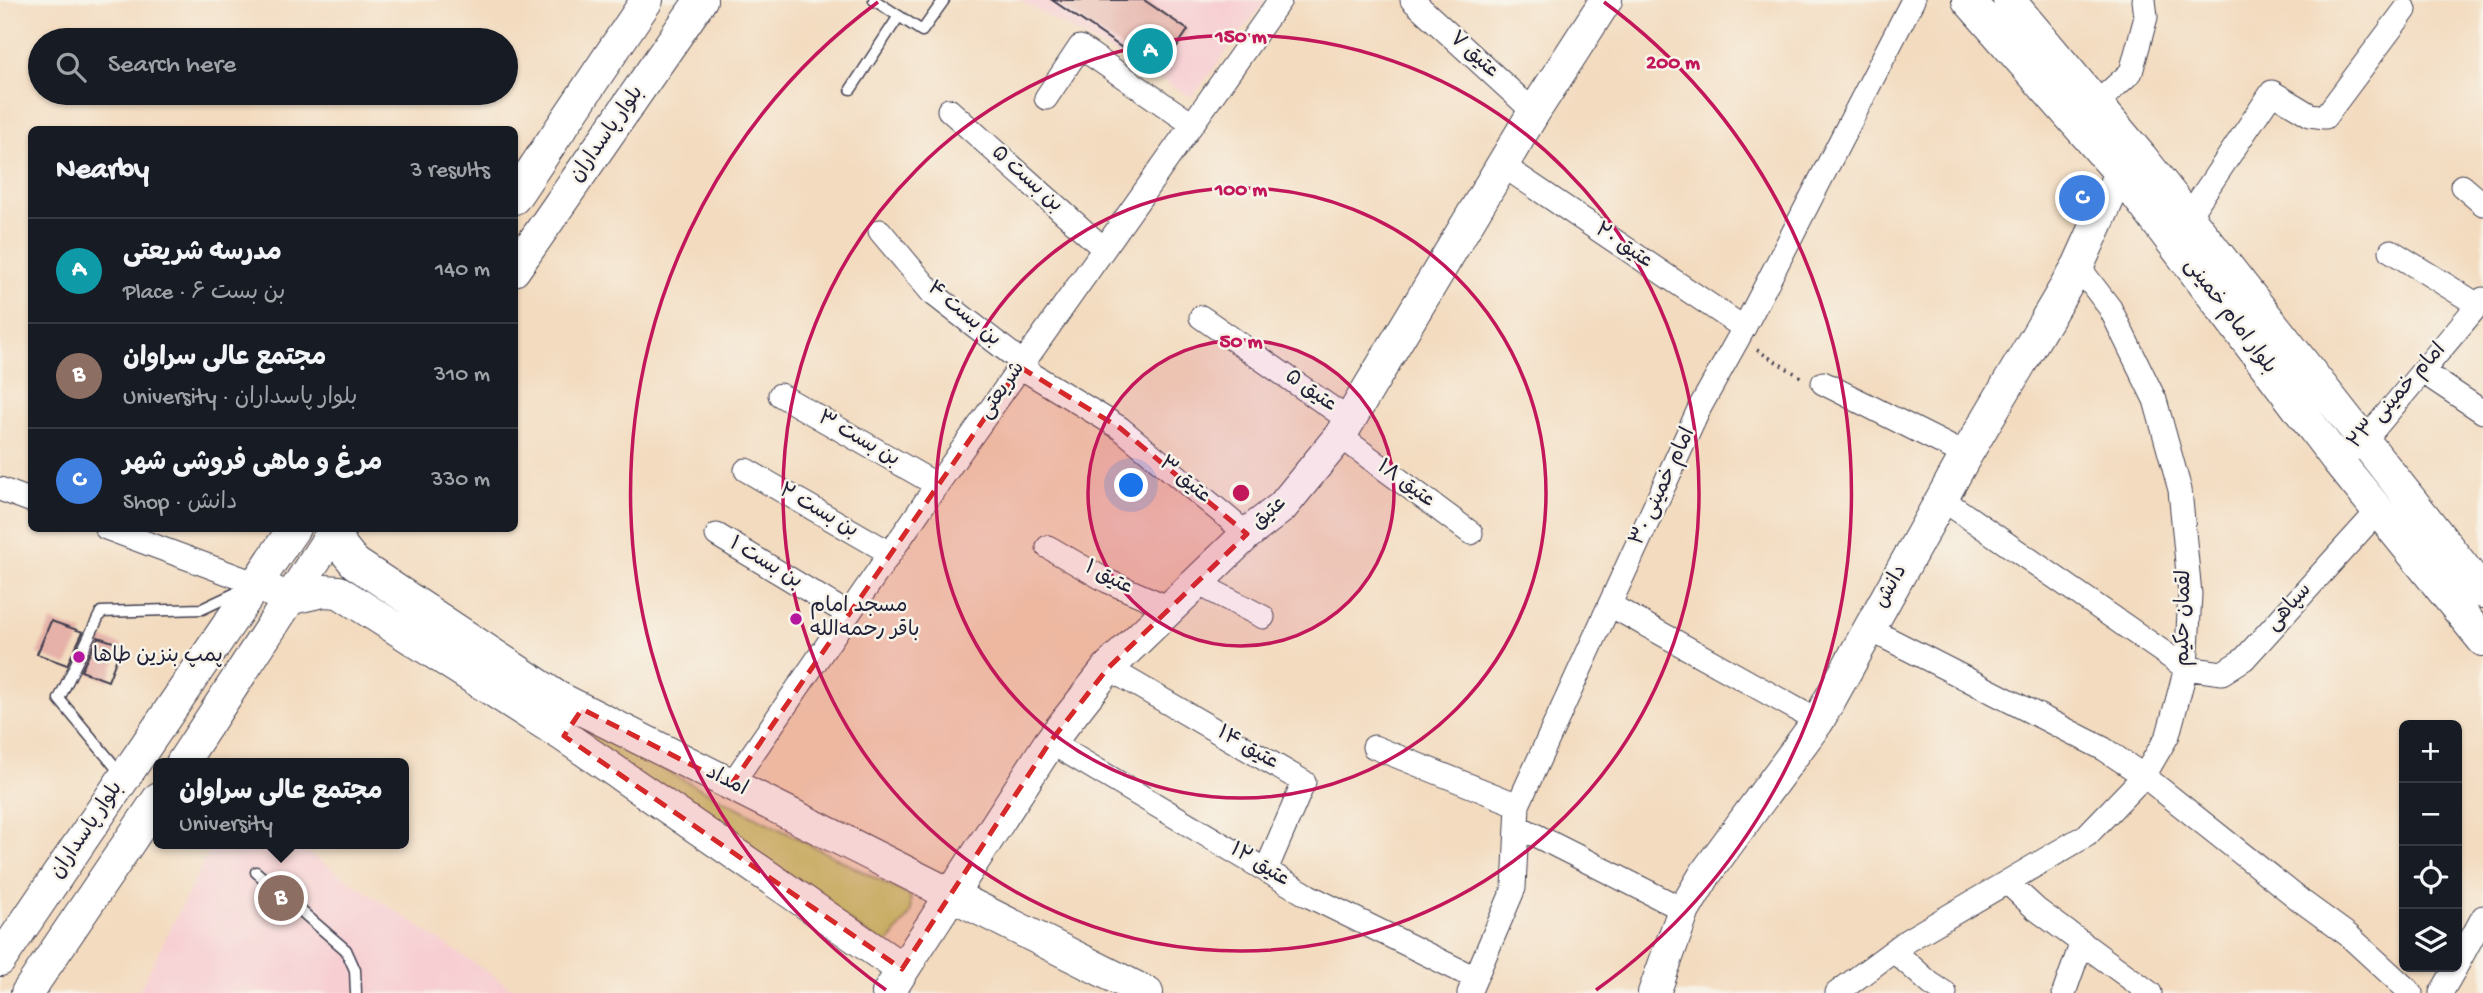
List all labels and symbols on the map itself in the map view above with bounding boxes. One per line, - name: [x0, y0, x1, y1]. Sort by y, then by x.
- pin: A: [1127, 25, 1173, 77]
- text: 150 m: [1214, 26, 1267, 51]
- street label: عتیق ۷: [1443, 27, 1503, 85]
- text: 200 m: [1646, 52, 1700, 77]
- street label: بلوار پاسداران: [566, 82, 650, 188]
- street label: بن بست ۵: [985, 141, 1067, 219]
- pin: C: [2059, 172, 2105, 224]
- text: 100 m: [1214, 179, 1267, 204]
- street label: عتیق ۲۰: [1589, 219, 1657, 275]
- street label: بلوار امام خمینی: [2177, 254, 2281, 380]
- street label: بن بست ۴: [921, 277, 1005, 353]
- text: 50 m: [1220, 331, 1263, 356]
- street label: امام خمینی ۲۳: [2344, 339, 2452, 455]
- street label: شریعتی: [974, 357, 1032, 425]
- street label: عتیق ۵: [1279, 365, 1341, 419]
- street label: بن بست ۳: [813, 407, 903, 473]
- street label: امام خمینی ۳۰: [1626, 424, 1702, 550]
- street label: عتیق ۳: [1153, 452, 1215, 510]
- street label: عتیق ۱۸: [1371, 456, 1439, 514]
- your location: [1114, 468, 1148, 502]
- street label: بن بست ۲: [774, 479, 862, 545]
- centre of rings: [1229, 481, 1253, 505]
- street label: عتیق: [1247, 492, 1293, 536]
- street label: بن بست ۱: [724, 532, 806, 596]
- street label: عتیق ۱: [1080, 556, 1136, 602]
- street label: دانش: [1870, 561, 1914, 613]
- street label: لقمان حکیم: [2172, 570, 2198, 666]
- street label: سپاهی: [2262, 579, 2318, 637]
- place label: مسجد امام باقر رحمه‌الله: [810, 595, 920, 644]
- marker: مسجد امام باقر رحمه‌الله: [788, 611, 804, 627]
- place label: پمپ بنزین طاها: [93, 645, 223, 670]
- marker: پمپ بنزین طاها: [71, 649, 87, 665]
- street label: عتیق ۱۴: [1212, 721, 1282, 777]
- street label: امداد: [701, 761, 751, 803]
- street label: بلوار پاسداران: [46, 778, 130, 884]
- street label: عتیق ۱۲: [1225, 838, 1293, 894]
- pin: B: [258, 872, 304, 924]

